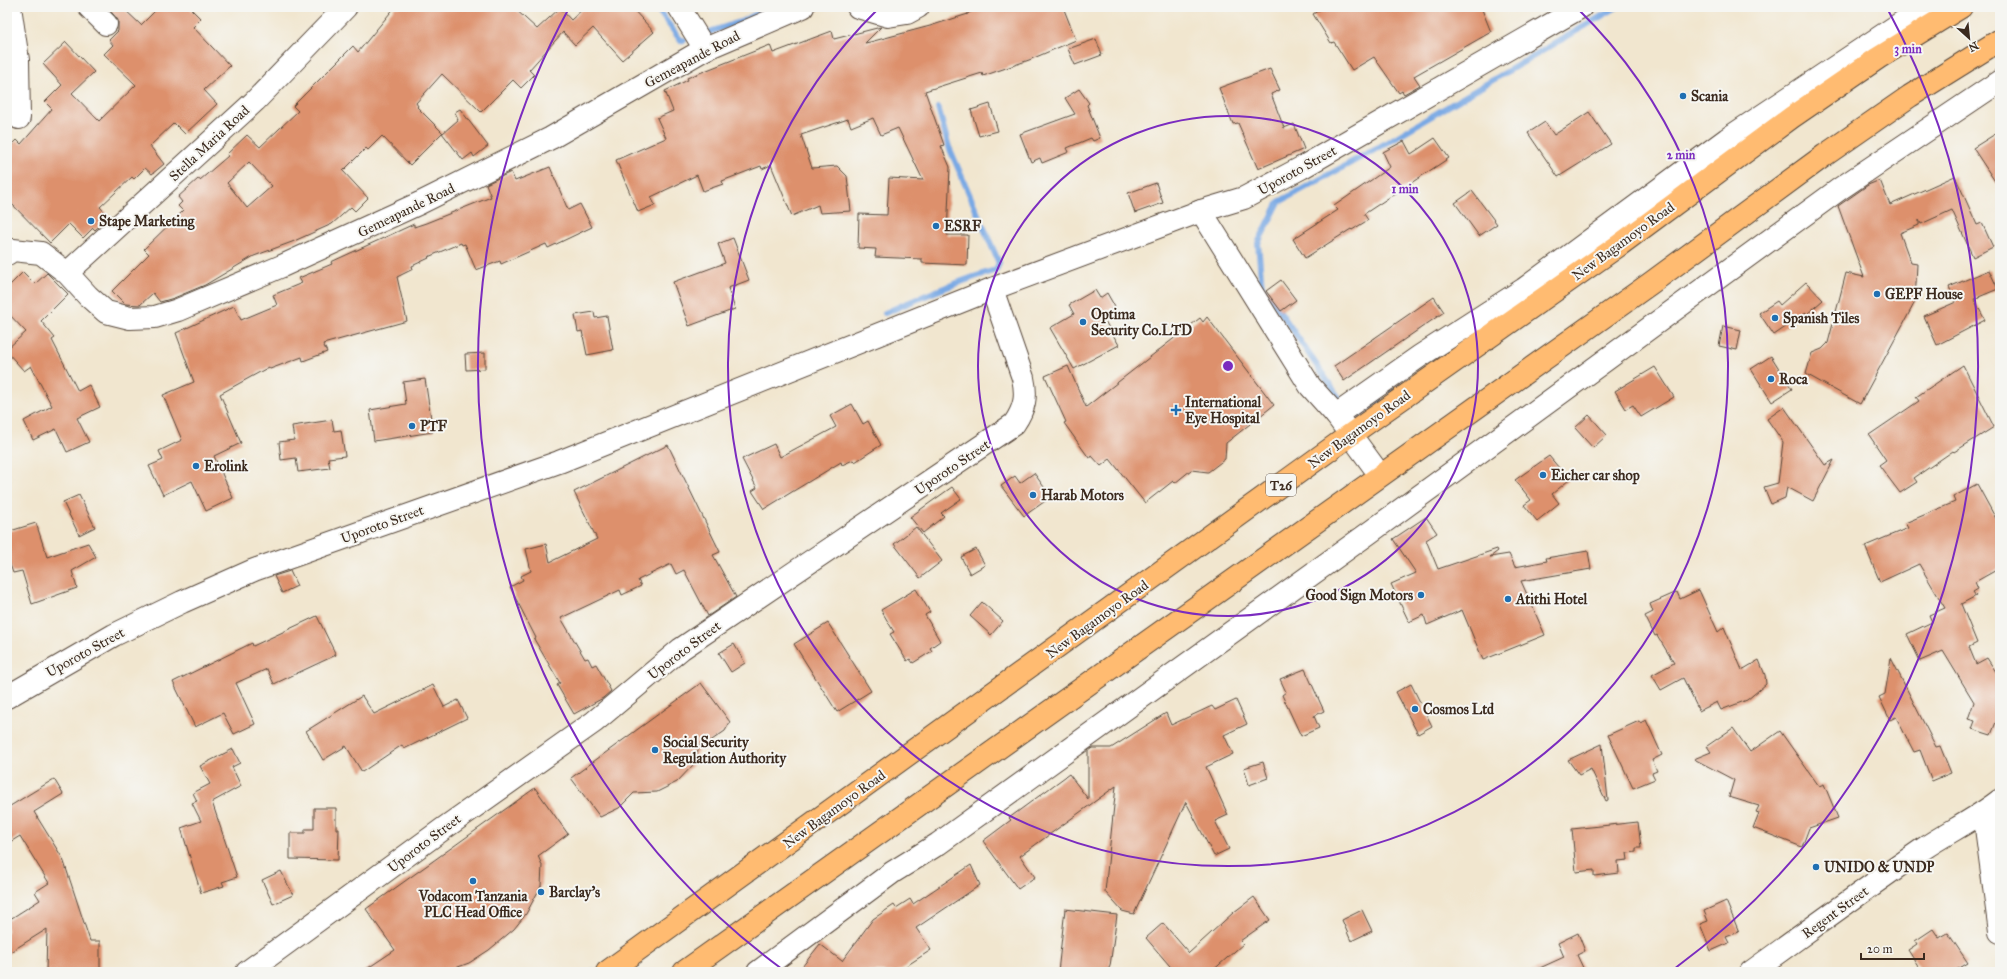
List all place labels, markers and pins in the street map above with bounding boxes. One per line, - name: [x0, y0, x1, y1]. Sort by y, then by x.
- place label: Scania: [1691, 88, 1729, 105]
- marker: Scania: [1678, 91, 1688, 101]
- place label: Stape Marketing: [99, 213, 195, 231]
- marker: Stape Marketing: [86, 216, 96, 226]
- place label: ESRF: [944, 218, 982, 235]
- marker: ESRF: [931, 221, 941, 231]
- place label: GEPF House: [1885, 286, 1963, 303]
- marker: GEPF House: [1872, 289, 1882, 299]
- place label: Optima Security Co.LTD: [1091, 306, 1192, 340]
- place label: Spanish Tiles: [1783, 310, 1859, 328]
- marker: Spanish Tiles: [1770, 313, 1780, 323]
- marker: Optima Security Co.LTD: [1078, 317, 1088, 327]
- centre of rings: [1221, 359, 1235, 373]
- place label: Roca: [1779, 371, 1809, 388]
- marker: Roca: [1766, 374, 1776, 384]
- place label: International Eye Hospital: [1185, 394, 1262, 428]
- marker: International Eye Hospital: [1170, 404, 1182, 416]
- place label: PTF: [420, 418, 448, 435]
- marker: PTF: [407, 421, 417, 431]
- place label: Erolink: [204, 458, 249, 475]
- marker: Erolink: [191, 461, 201, 471]
- place label: Eicher car shop: [1551, 467, 1640, 485]
- marker: Eicher car shop: [1538, 470, 1548, 480]
- place label: Harab Motors: [1041, 487, 1124, 504]
- marker: Harab Motors: [1028, 490, 1038, 500]
- place label: Good Sign Motors: [1306, 587, 1413, 605]
- marker: Good Sign Motors: [1416, 590, 1426, 600]
- place label: Atithi Hotel: [1515, 591, 1589, 608]
- marker: Atithi Hotel: [1503, 594, 1513, 604]
- place label: Cosmos Ltd: [1423, 701, 1495, 718]
- marker: Cosmos Ltd: [1410, 704, 1420, 714]
- place label: Social Security Regulation Authority: [663, 734, 787, 768]
- marker: Social Security Regulation Authority: [650, 745, 660, 755]
- place label: UNIDO & UNDP: [1824, 859, 1934, 876]
- marker: UNIDO & UNDP: [1811, 862, 1821, 872]
- marker: Vodacom Tanzania PLC Head Office: [468, 876, 478, 886]
- place label: Barclay's: [549, 884, 600, 902]
- marker: Barclay's: [536, 887, 546, 897]
- place label: Vodacom Tanzania PLC Head Office: [418, 888, 528, 921]

